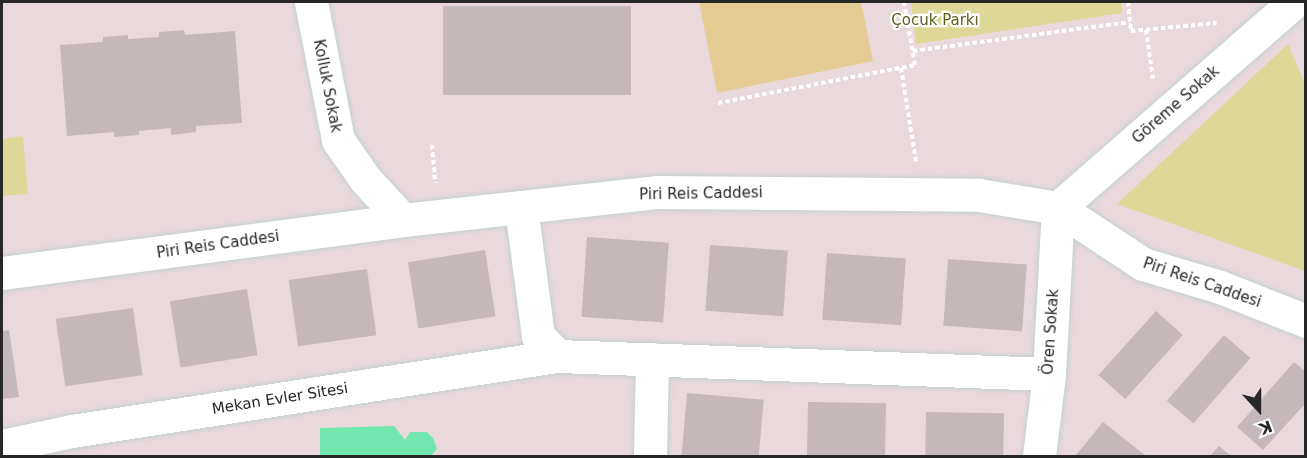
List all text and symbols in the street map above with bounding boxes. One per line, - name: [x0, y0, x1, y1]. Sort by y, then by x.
- park label: Çocuk Parkı: [891, 12, 979, 30]
- street label: Kolluk Sokak: [309, 38, 345, 134]
- street label: Göreme Sokak: [1129, 62, 1223, 148]
- street label: Piri Reis Caddesi: [639, 184, 763, 204]
- street label: Piri Reis Caddesi: [156, 227, 280, 263]
- street label: Piri Reis Caddesi: [1141, 254, 1263, 312]
- street label: Ören Sokak: [1039, 288, 1063, 376]
- street label: Mekan Evler Sitesi: [211, 379, 349, 419]
- north arrow: [1229, 380, 1289, 440]
- text: K: [1256, 416, 1275, 438]

